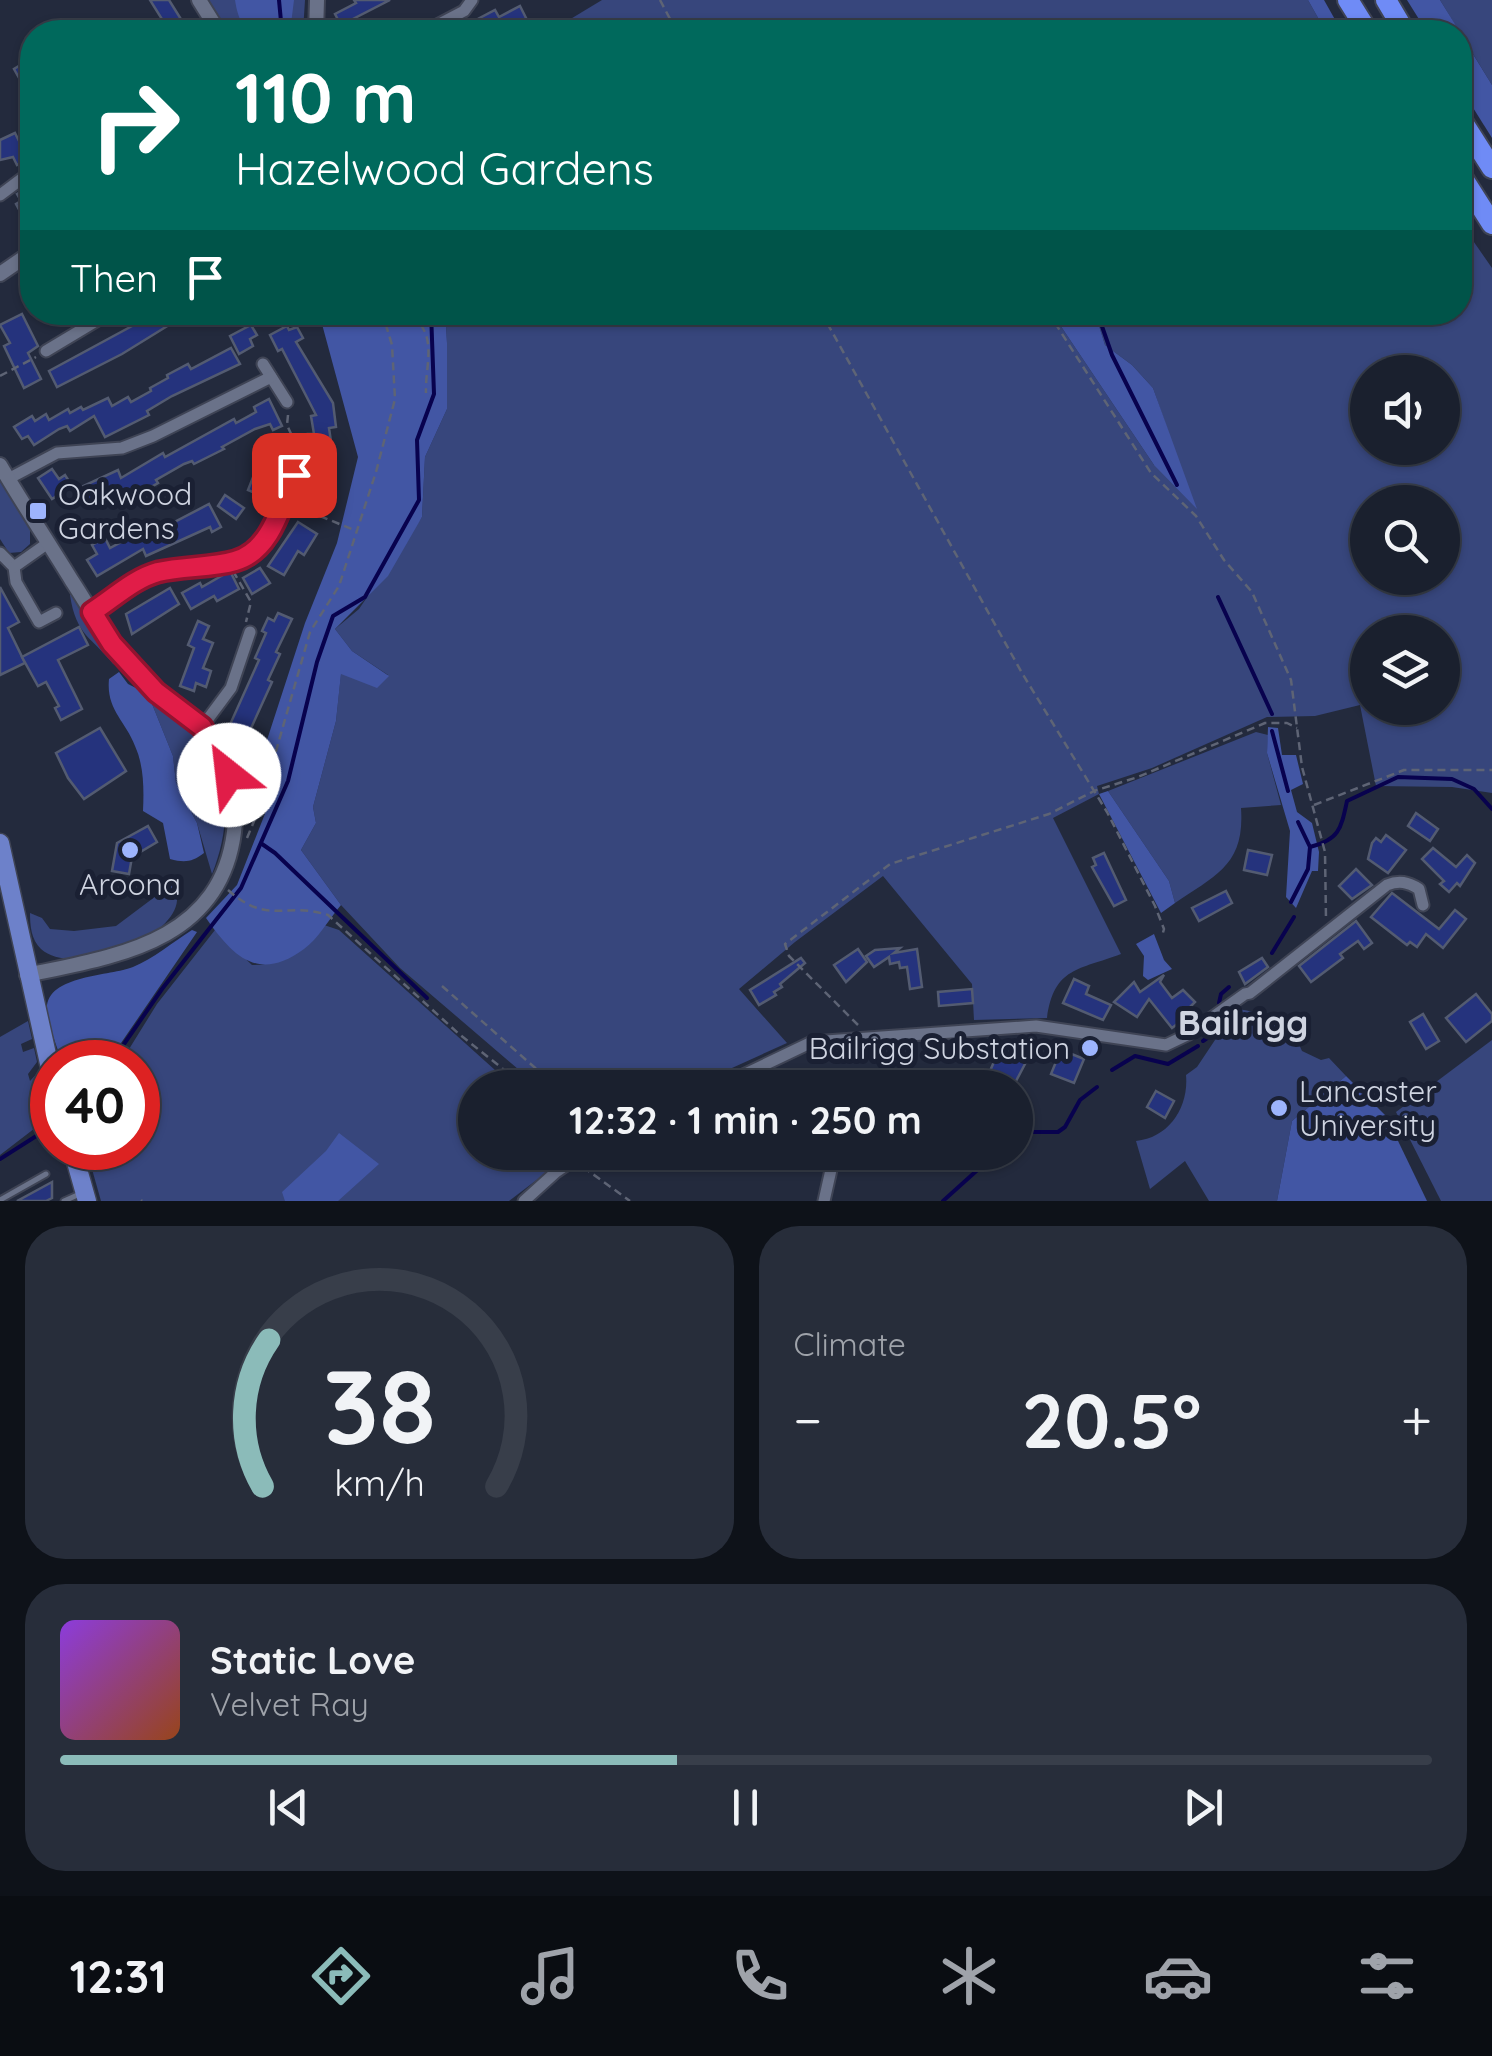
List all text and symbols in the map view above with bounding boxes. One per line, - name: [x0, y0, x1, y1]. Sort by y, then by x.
- text: 110 m: [235, 53, 417, 141]
- icon: right: [70, 60, 200, 190]
- text: Hazelwood Gardens: [235, 140, 654, 196]
- icon: arrive: [178, 250, 233, 305]
- text: Then: [70, 254, 158, 302]
- map controls: [1350, 355, 1460, 725]
- button: sound: [1350, 355, 1460, 465]
- pin: [252, 433, 337, 518]
- icon: arrive: [267, 448, 322, 503]
- place label: Oakwood Gardens: [58, 475, 192, 547]
- button: search: [1350, 485, 1460, 595]
- marker: Oakwood Gardens: [27, 500, 49, 522]
- button: layers: [1350, 615, 1460, 725]
- position arrow: [177, 723, 281, 827]
- marker: Aroona: [119, 839, 141, 861]
- place label: Aroona: [79, 865, 181, 903]
- district label: Bailrigg: [1178, 1000, 1308, 1044]
- place label: Bailrigg Substation: [809, 1029, 1070, 1067]
- marker: Bailrigg Substation: [1079, 1037, 1101, 1059]
- speed limit sign: 40: [30, 1040, 160, 1170]
- place label: Lancaster University: [1299, 1072, 1437, 1144]
- text: 12:32 · 1 min · 250 m: [569, 1096, 922, 1144]
- marker: Lancaster University: [1268, 1097, 1290, 1119]
- text: Climate: [794, 1324, 906, 1364]
- text: 38: [323, 1340, 436, 1470]
- text: 20.5°: [1022, 1373, 1202, 1467]
- text: −: [794, 1385, 822, 1454]
- text: +: [1401, 1385, 1432, 1454]
- text: km/h: [334, 1460, 425, 1505]
- text: Static Love: [210, 1636, 415, 1684]
- text: Velvet Ray: [210, 1684, 369, 1724]
- icon: previous: [261, 1780, 316, 1835]
- icon: pause: [718, 1780, 773, 1835]
- icon: next: [1176, 1780, 1231, 1835]
- icon: directions: [306, 1941, 376, 2011]
- icon: music: [515, 1941, 585, 2011]
- icon: phone: [725, 1941, 795, 2011]
- icon: climate: [934, 1941, 1004, 2011]
- icon: car: [1143, 1941, 1213, 2011]
- icon: filters: [1352, 1941, 1422, 2011]
- text: 12:31: [70, 1948, 167, 2004]

